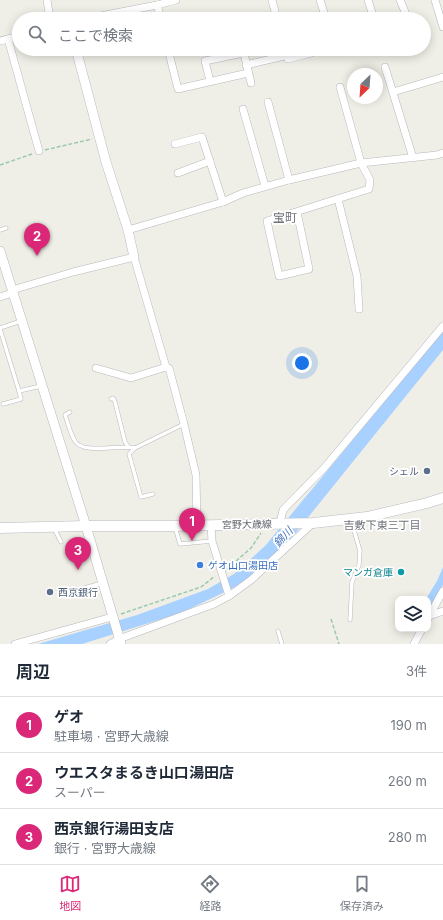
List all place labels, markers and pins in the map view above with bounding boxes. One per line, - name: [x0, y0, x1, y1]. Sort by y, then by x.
- pin: 2: [24, 223, 50, 256]
- place label: シェル: [389, 465, 419, 477]
- marker: シェル: [422, 466, 432, 476]
- pin: 1: [179, 508, 205, 541]
- pin: 3: [65, 537, 91, 570]
- place label: ゲオ山口湯田店: [208, 559, 278, 571]
- marker: ゲオ山口湯田店: [195, 560, 205, 570]
- place label: マンガ倉庫: [343, 566, 393, 578]
- marker: マンガ倉庫: [396, 567, 406, 577]
- place label: 西京銀行: [58, 586, 98, 598]
- marker: 西京銀行: [45, 587, 55, 597]

